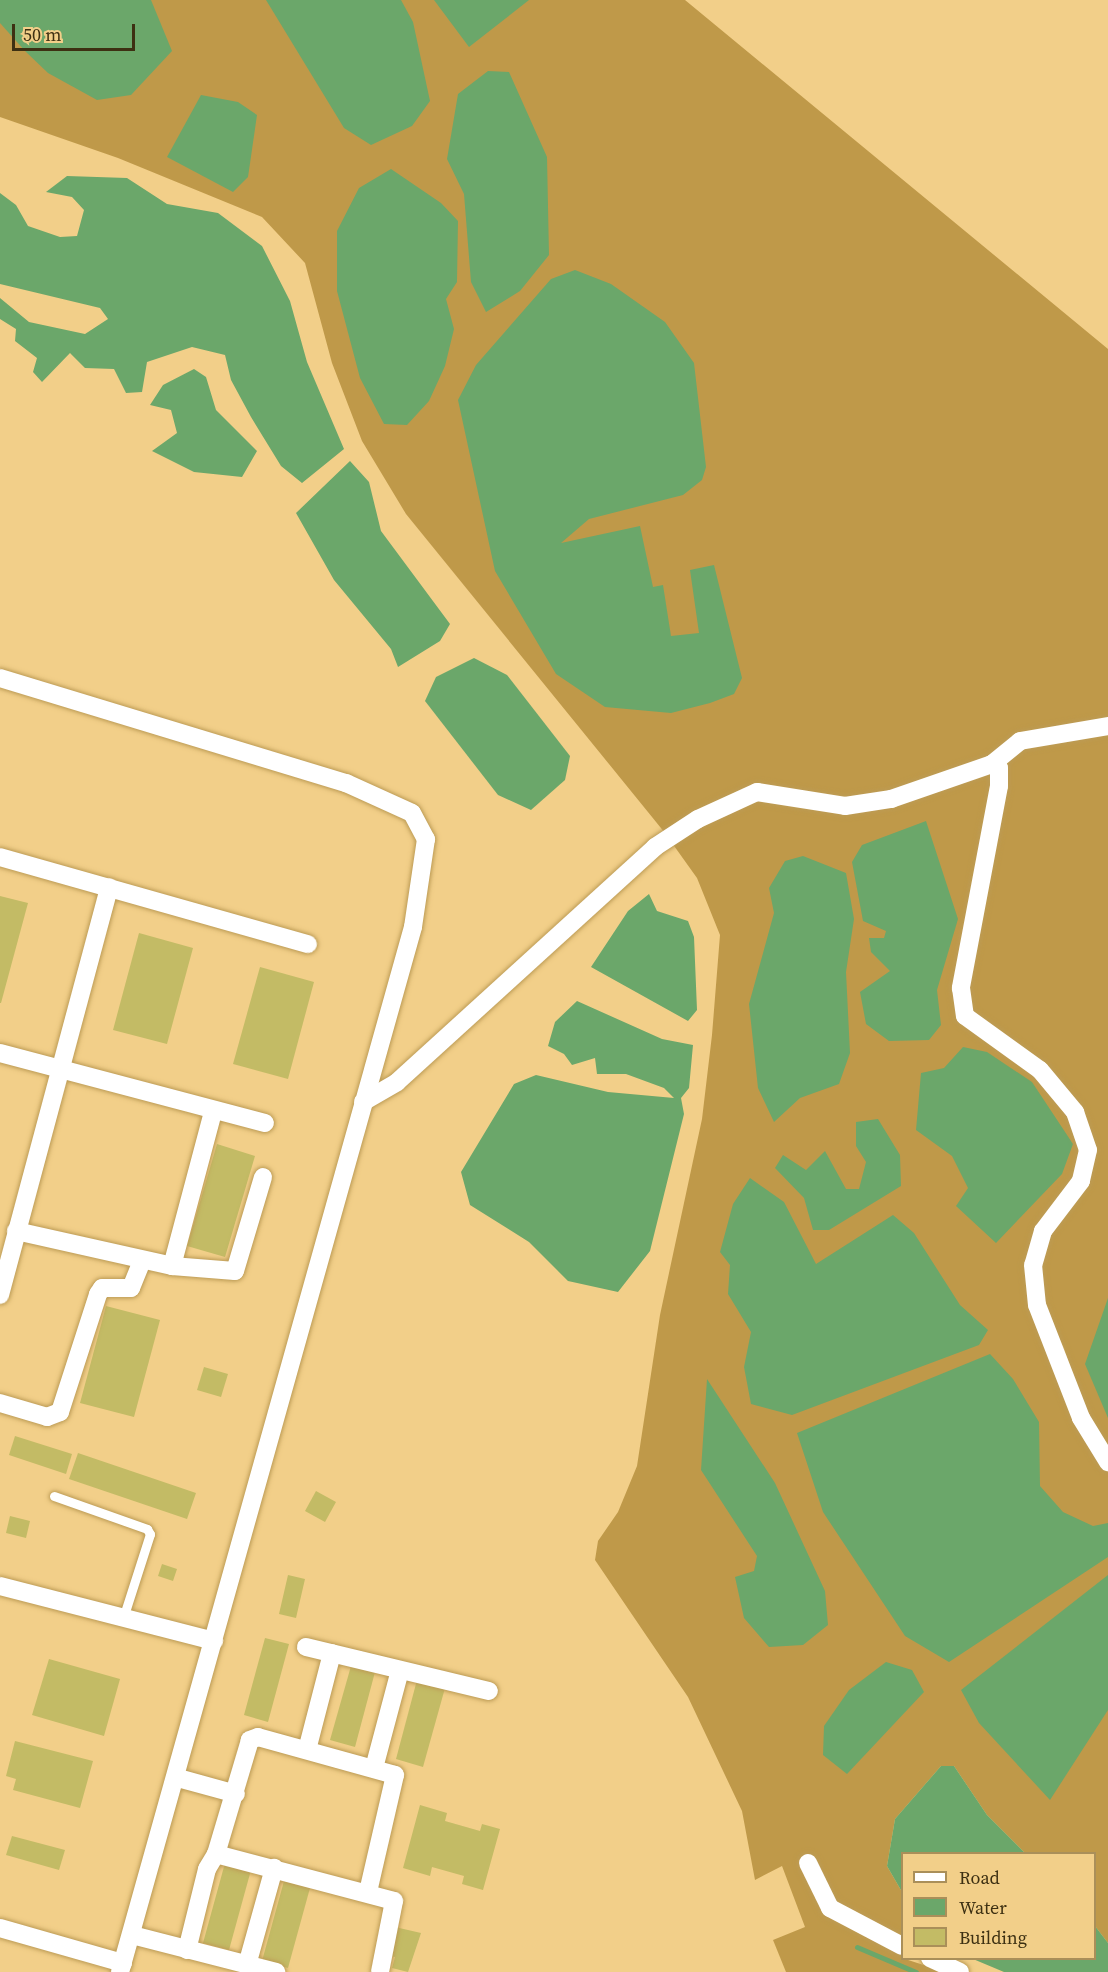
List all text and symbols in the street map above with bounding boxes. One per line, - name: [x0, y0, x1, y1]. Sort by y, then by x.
- scale bar: [15, 12, 138, 50]
- text: 50 m: [23, 22, 61, 47]
- legend: [901, 1852, 1096, 1960]
- text: Road: [959, 1865, 1000, 1890]
- text: Water: [959, 1895, 1007, 1920]
- text: Building: [959, 1925, 1027, 1950]

